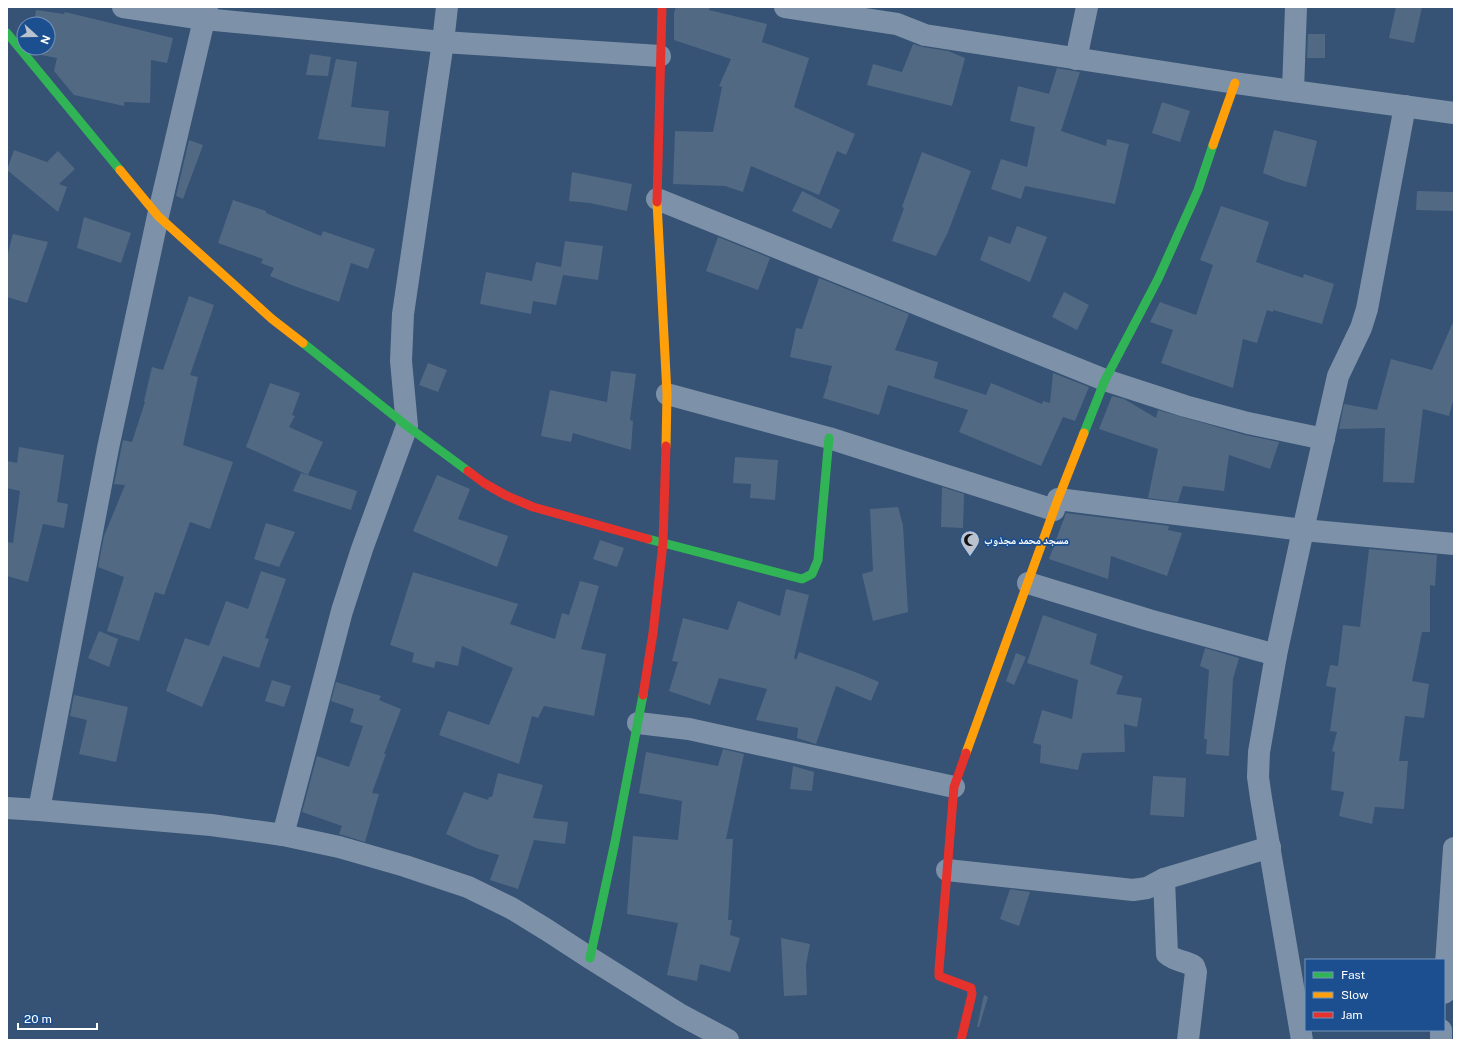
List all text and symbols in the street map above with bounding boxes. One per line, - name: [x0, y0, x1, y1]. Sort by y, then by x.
- north arrow: [16, 16, 56, 56]
- text: N: [38, 33, 52, 46]
- mosque icon: مسجد محمد مجذوب: [959, 529, 981, 557]
- place label: مسجد محمد مجذوب: [984, 534, 1069, 547]
- legend: [1305, 959, 1445, 1031]
- text: Fast: [1341, 968, 1366, 982]
- text: Slow: [1341, 988, 1369, 1002]
- scale bar: [18, 1005, 97, 1031]
- text: Jam: [1341, 1008, 1363, 1022]
- text: 20 m: [24, 1012, 52, 1026]

